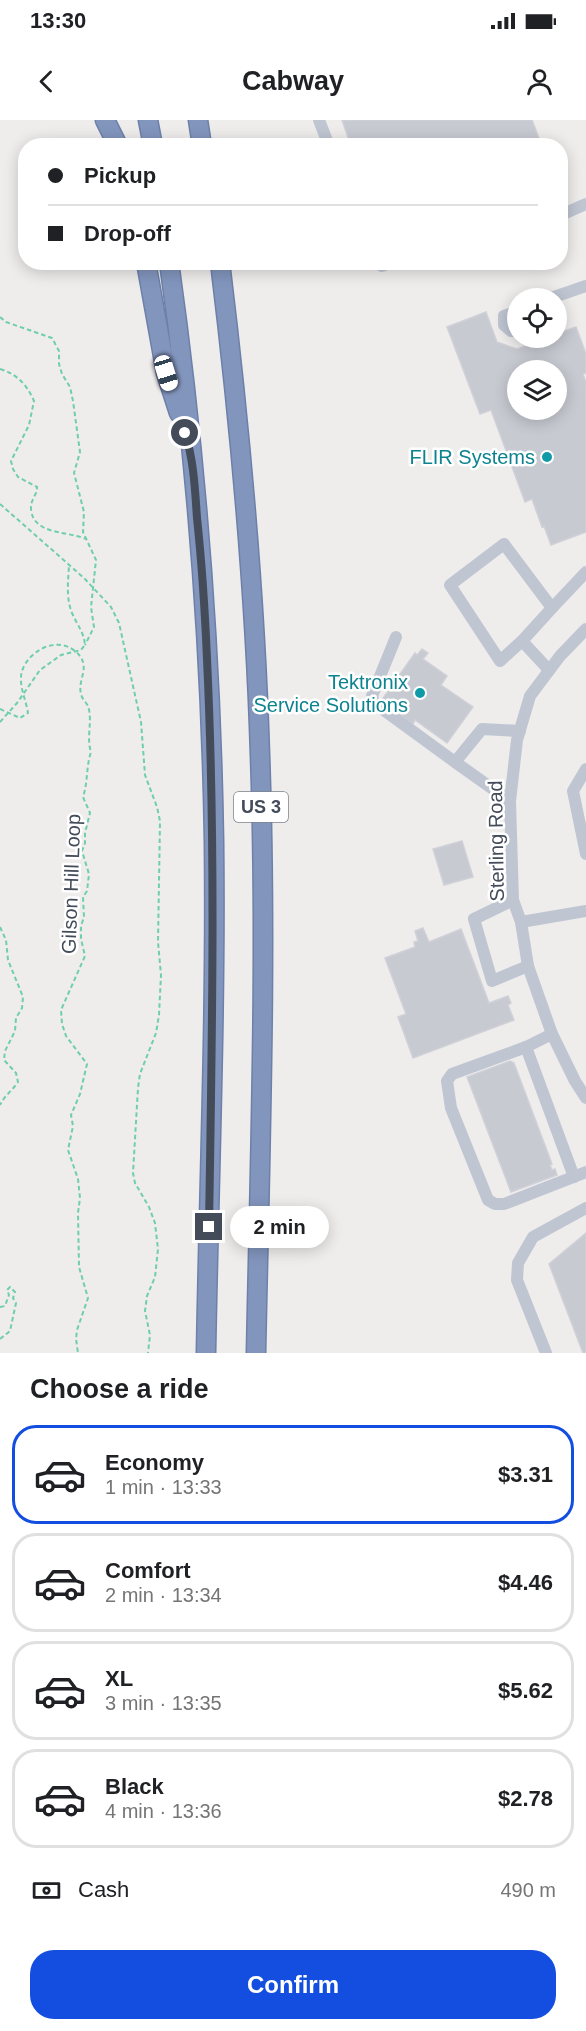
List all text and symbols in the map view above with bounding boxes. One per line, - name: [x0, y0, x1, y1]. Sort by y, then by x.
- text: 13:30: [30, 8, 86, 33]
- icon: back: [30, 65, 63, 98]
- icon: person: [523, 65, 556, 98]
- text: Cabway: [242, 66, 344, 96]
- text: Pickup: [84, 163, 156, 188]
- text: Drop-off: [84, 221, 171, 246]
- map controls: [507, 288, 567, 420]
- button: locate: [507, 288, 567, 348]
- car: [152, 353, 180, 393]
- button: layers: [507, 360, 567, 420]
- route start: [171, 419, 198, 446]
- place label: FLIR Systems: [409, 446, 535, 468]
- marker: FLIR Systems: [540, 450, 554, 464]
- place label: Tektronix Service Solutions: [253, 671, 408, 716]
- marker: Tektronix Service Solutions: [413, 686, 427, 700]
- street label: Sterling Road: [484, 780, 508, 902]
- road number: US 3: [234, 792, 288, 822]
- street label: Gilson Hill Loop: [58, 814, 84, 954]
- callout: 2 min: [230, 1206, 329, 1248]
- route end: [195, 1213, 222, 1240]
- text: 2 min: [253, 1216, 306, 1238]
- text: Choose a ride: [30, 1374, 209, 1404]
- icon: car: [33, 1448, 87, 1502]
- text: Economy: [105, 1450, 204, 1475]
- text: $3.31: [498, 1462, 553, 1487]
- text: 1 min · 13:33: [105, 1476, 222, 1498]
- icon: car: [33, 1556, 87, 1610]
- text: Comfort: [105, 1558, 191, 1583]
- text: $4.46: [498, 1570, 553, 1595]
- text: 2 min · 13:34: [105, 1584, 222, 1606]
- icon: car: [33, 1664, 87, 1718]
- text: XL: [105, 1666, 133, 1691]
- text: $5.62: [498, 1678, 553, 1703]
- text: 3 min · 13:35: [105, 1692, 222, 1714]
- icon: car: [33, 1772, 87, 1826]
- text: Black: [105, 1774, 164, 1799]
- text: $2.78: [498, 1786, 553, 1811]
- text: 4 min · 13:36: [105, 1800, 222, 1822]
- icon: cash: [30, 1874, 63, 1907]
- text: Cash: [78, 1877, 129, 1902]
- text: 490 m: [500, 1879, 556, 1901]
- button: Confirm: [30, 1950, 556, 2019]

